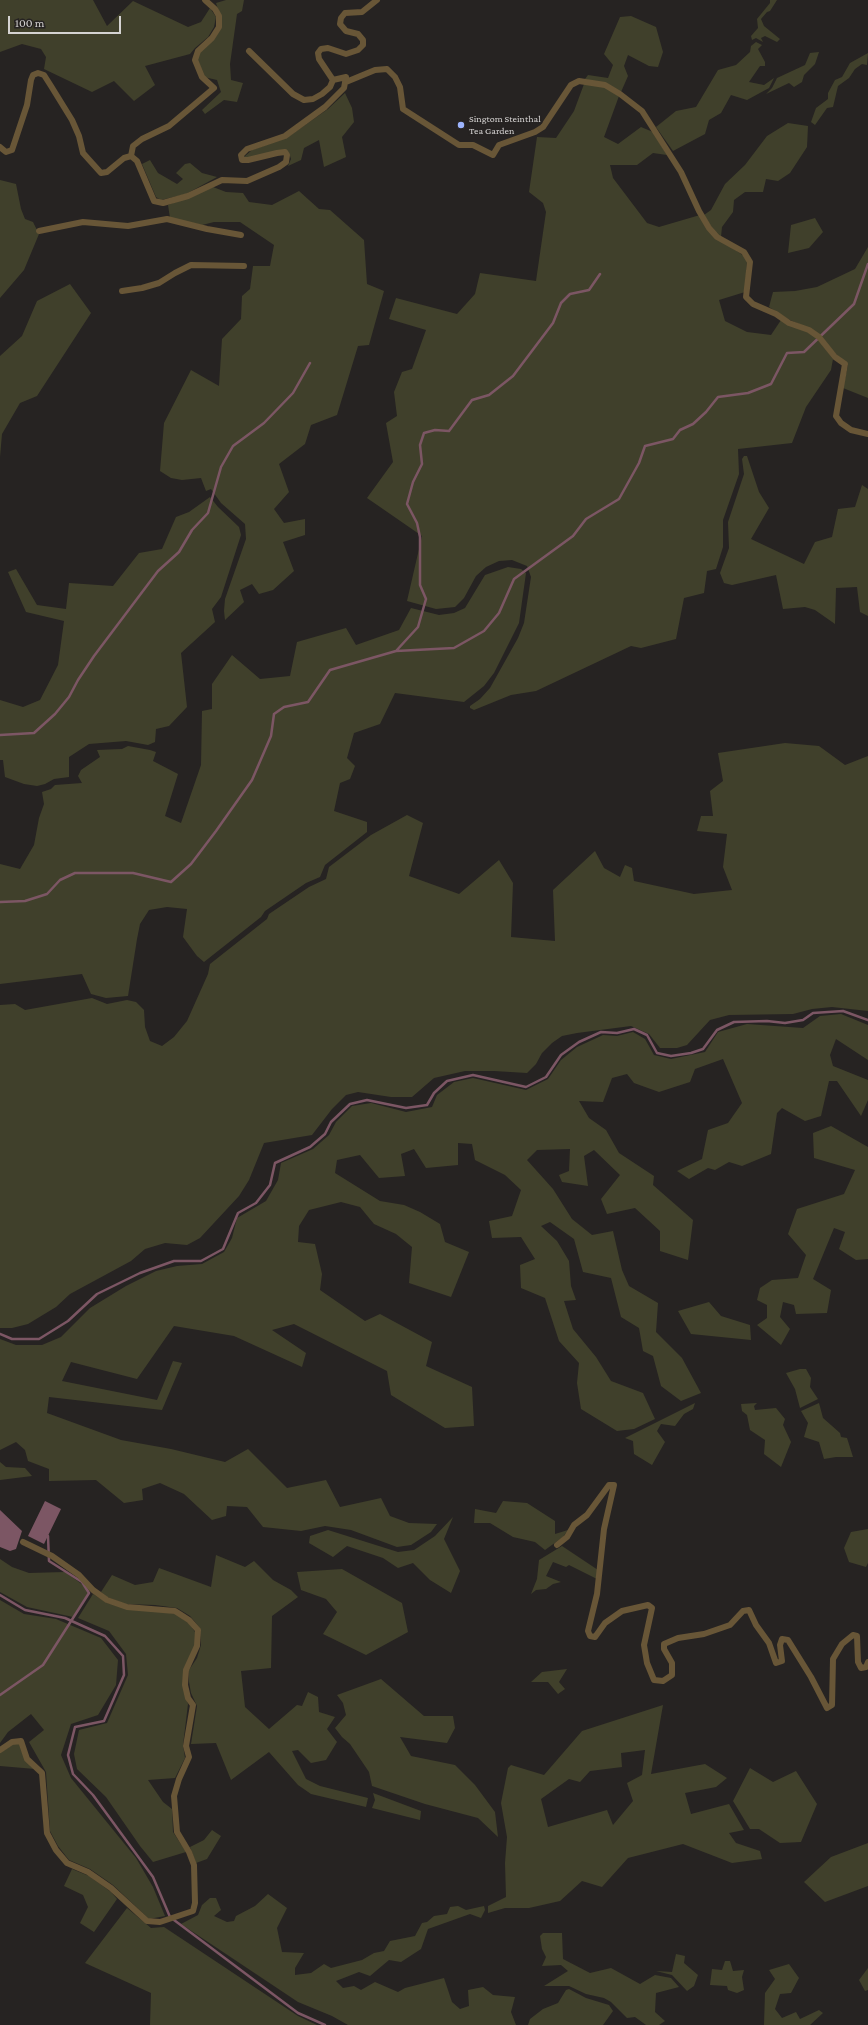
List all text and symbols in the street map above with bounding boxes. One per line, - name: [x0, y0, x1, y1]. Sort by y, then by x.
- scale bar: [10, 8, 123, 34]
- text: 100 m: [15, 16, 44, 30]
- place label: Singtom Steinthal Tea Garden: [469, 113, 541, 136]
- marker: Singtom Steinthal Tea Garden: [456, 120, 466, 130]

